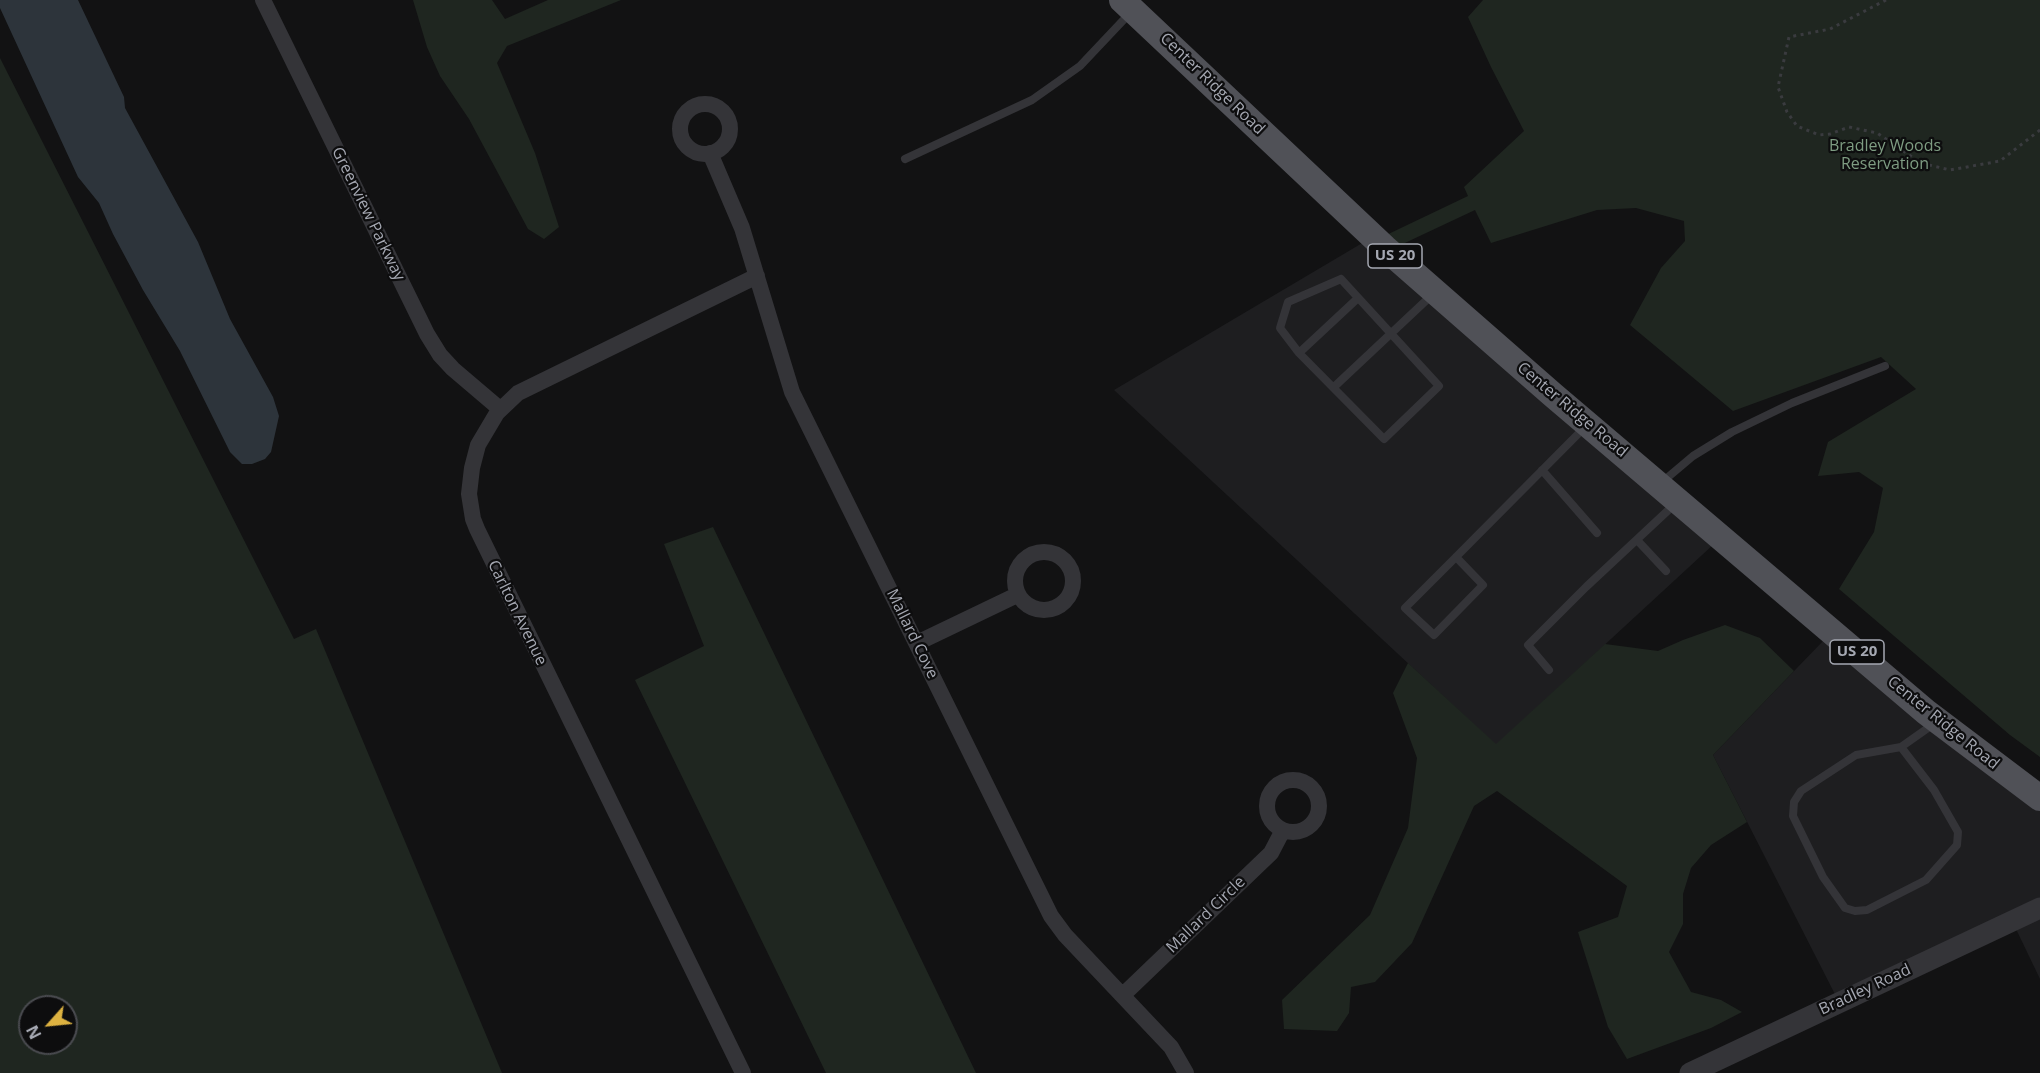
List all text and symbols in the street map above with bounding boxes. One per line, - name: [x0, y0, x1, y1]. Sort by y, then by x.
- street label: Center Ridge Road: [1156, 29, 1268, 139]
- park label: Bradley Woods Reservation: [1829, 136, 1941, 174]
- street label: Greenview Parkway: [327, 144, 409, 284]
- road number: US 20: [1368, 244, 1422, 268]
- street label: Center Ridge Road: [1513, 358, 1631, 462]
- street label: Carlton Avenue: [483, 557, 551, 669]
- street label: Mallard Cove: [882, 586, 942, 682]
- road number: US 20: [1830, 640, 1884, 664]
- street label: Center Ridge Road: [1883, 672, 2003, 774]
- street label: Mallard Circle: [1163, 873, 1249, 957]
- street label: Bradley Road: [1816, 960, 1914, 1020]
- north arrow: [18, 995, 78, 1055]
- text: N: [21, 1021, 47, 1043]

